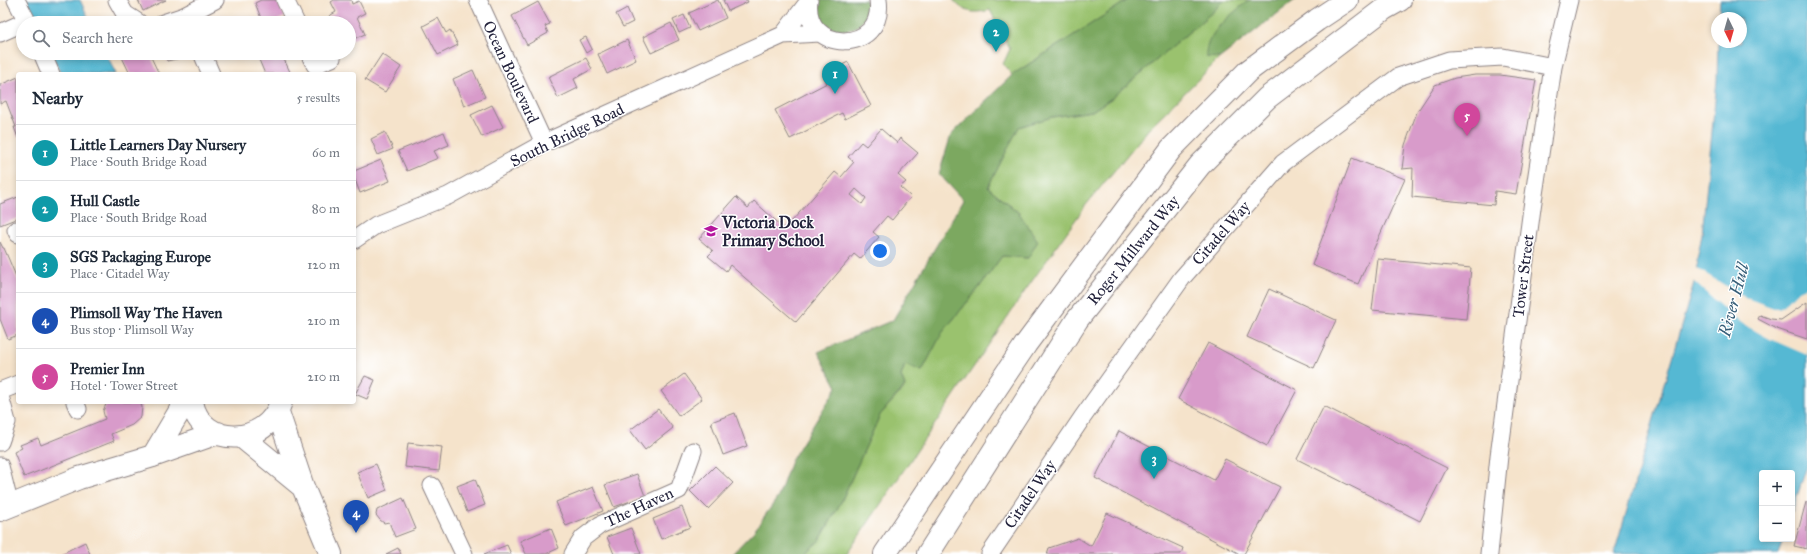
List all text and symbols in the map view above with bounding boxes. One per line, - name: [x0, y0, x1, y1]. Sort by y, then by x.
- north arrow: [1711, 12, 1747, 48]
- search box: [16, 16, 356, 60]
- street label: Ocean Boulevard: [479, 18, 543, 126]
- pin: 2: [983, 19, 1009, 52]
- icon: search: [30, 27, 52, 49]
- text: Search here: [62, 29, 133, 47]
- pin: 1: [822, 61, 848, 94]
- text: Nearby: [32, 88, 83, 109]
- text: 5 results: [296, 90, 340, 106]
- street label: South Bridge Road: [507, 99, 628, 172]
- pin: 5: [1454, 103, 1480, 136]
- text: Little Learners Day Nursery: [70, 136, 246, 154]
- text: 1: [42, 145, 48, 161]
- text: 60 m: [312, 145, 340, 161]
- text: Place · South Bridge Road: [70, 154, 207, 170]
- street label: Roger Millward Way: [1083, 191, 1184, 309]
- text: Hull Castle: [70, 192, 140, 210]
- street label: Citadel Way: [1188, 197, 1254, 269]
- text: 2: [42, 201, 48, 217]
- text: 80 m: [312, 201, 340, 217]
- text: Place · South Bridge Road: [70, 210, 207, 226]
- place label: Victoria Dock Primary School: [721, 213, 825, 251]
- school or university icon: Victoria Dock Primary School: [703, 223, 719, 239]
- street label: Tower Street: [1508, 233, 1538, 319]
- your location: [870, 241, 890, 261]
- text: SGS Packaging Europe: [70, 248, 211, 266]
- text: 3: [42, 257, 48, 273]
- text: 120 m: [307, 257, 340, 273]
- water label: River Hull: [1714, 260, 1754, 340]
- text: Place · Citadel Way: [70, 266, 170, 282]
- text: Plimsoll Way The Haven: [70, 304, 222, 322]
- text: 4: [41, 313, 49, 329]
- text: 210 m: [307, 313, 340, 329]
- text: Bus stop · Plimsoll Way: [70, 322, 194, 338]
- text: Premier Inn: [70, 360, 145, 378]
- text: 5: [42, 369, 48, 385]
- text: 210 m: [307, 369, 340, 385]
- text: Hotel · Tower Street: [70, 378, 178, 394]
- pin: 3: [1141, 446, 1167, 479]
- street label: Citadel Way: [1000, 456, 1060, 532]
- map controls: [1759, 470, 1795, 542]
- button: +: [1759, 470, 1795, 506]
- street label: The Haven: [602, 483, 676, 531]
- pin: 4: [343, 500, 369, 533]
- button: −: [1759, 506, 1795, 542]

